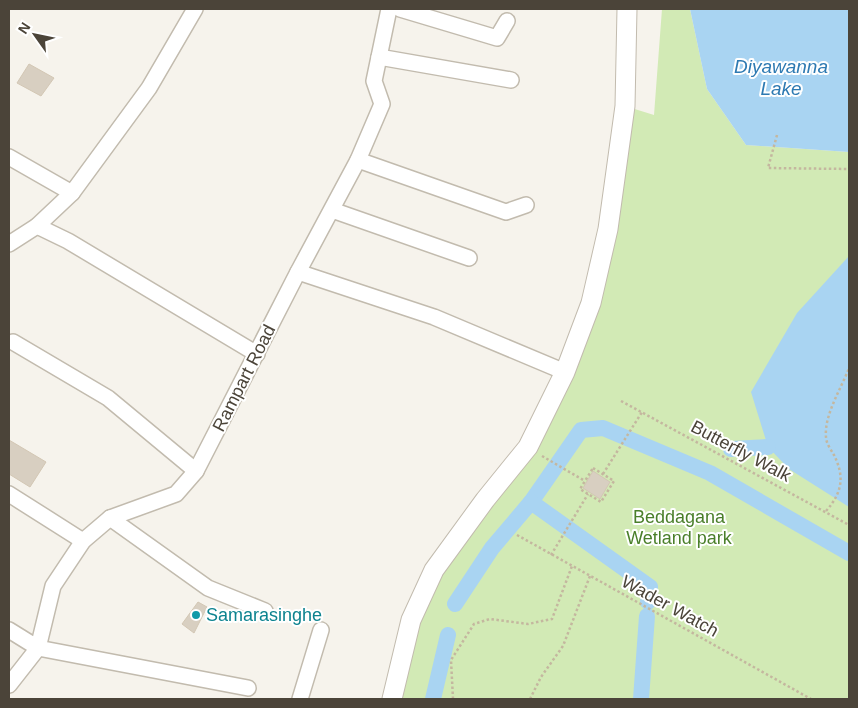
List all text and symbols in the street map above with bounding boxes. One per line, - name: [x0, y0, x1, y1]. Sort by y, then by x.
- north arrow: [10, 10, 60, 60]
- text: N: [15, 19, 34, 37]
- water label: Diyawanna Lake: [734, 56, 828, 99]
- street label: Rampart Road: [209, 321, 279, 435]
- street label: Butterfly Walk: [688, 416, 795, 486]
- park label: Beddagana Wetland park: [626, 507, 733, 548]
- street label: Wader Watch: [618, 571, 722, 641]
- place label: Samarasinghe: [206, 605, 322, 625]
- marker: Samarasinghe: [190, 609, 202, 621]

